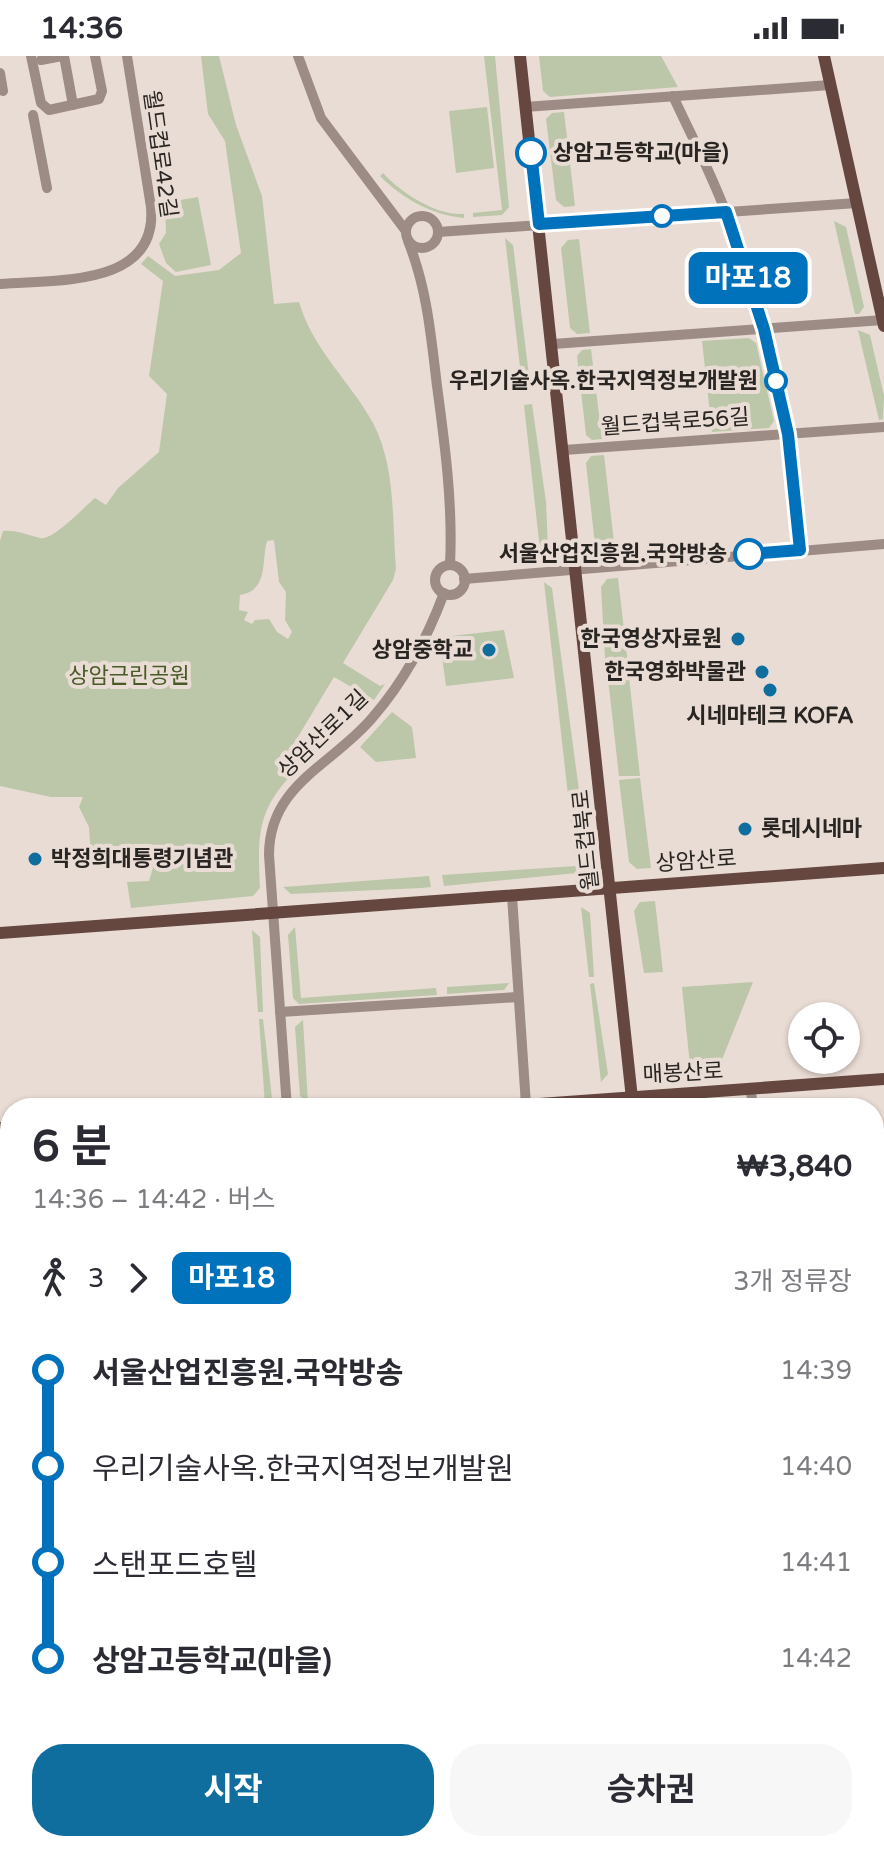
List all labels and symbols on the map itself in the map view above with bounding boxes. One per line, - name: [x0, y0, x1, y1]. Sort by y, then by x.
- street label: 월드컵로42길: [138, 88, 182, 220]
- marker: 상암고등학교(마을): [516, 138, 546, 168]
- place label: 상암고등학교(마을): [553, 140, 729, 166]
- unlabelled marker: [651, 205, 673, 227]
- line badge: 마포18: [692, 252, 804, 304]
- place label: 우리기술사옥.한국지역정보개발원: [449, 368, 758, 394]
- marker: 우리기술사옥.한국지역정보개발원: [765, 370, 787, 392]
- street label: 월드컵북로56길: [600, 404, 750, 440]
- marker: 서울산업진흥원.국악방송: [734, 539, 764, 569]
- place label: 서울산업진흥원.국악방송: [499, 541, 727, 567]
- place label: 한국영상자료원: [580, 626, 722, 652]
- marker: 한국영상자료원: [729, 630, 747, 648]
- place label: 상암중학교: [372, 637, 473, 663]
- marker: 상암중학교: [480, 641, 498, 659]
- place label: 한국영화박물관: [604, 659, 746, 685]
- park label: 상암근린공원: [68, 663, 190, 689]
- marker: 한국영화박물관: [753, 663, 771, 681]
- marker: 시네마테크 KOFA: [761, 681, 779, 699]
- street label: 상암산로1길: [273, 685, 373, 783]
- place label: 시네마테크 KOFA: [686, 703, 854, 729]
- street label: 월드컵북로: [568, 788, 604, 892]
- place label: 롯데시네마: [761, 816, 862, 842]
- marker: 롯데시네마: [736, 820, 754, 838]
- street label: 상암산로: [655, 845, 737, 877]
- place label: 박정희대통령기념관: [51, 846, 233, 872]
- marker: 박정희대통령기념관: [26, 850, 44, 868]
- street label: 매봉산로: [642, 1058, 724, 1088]

